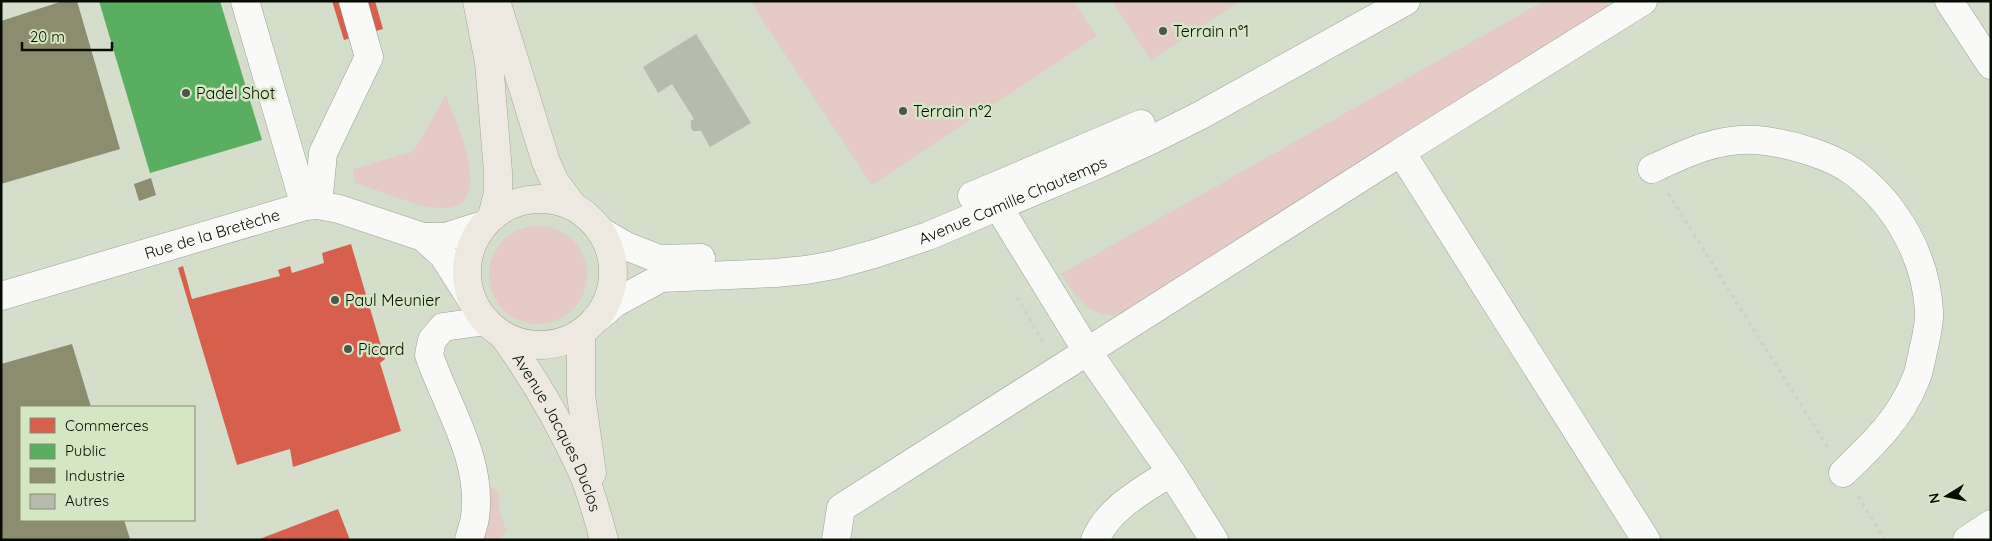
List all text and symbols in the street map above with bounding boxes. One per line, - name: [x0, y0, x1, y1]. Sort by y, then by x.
- scale bar: [22, 20, 112, 52]
- place label: Terrain n°1: [1173, 21, 1249, 41]
- marker: Terrain n°1: [1157, 25, 1169, 37]
- text: 20 m: [30, 27, 65, 46]
- place label: Padel Shot: [196, 83, 275, 103]
- marker: Padel Shot: [180, 87, 192, 99]
- place label: Terrain n°2: [913, 101, 992, 121]
- marker: Terrain n°2: [897, 105, 909, 117]
- street label: Avenue Camille Chautemps: [916, 152, 1110, 248]
- street label: Rue de la Bretèche: [142, 204, 282, 263]
- place label: Paul Meunier: [345, 290, 440, 310]
- marker: Paul Meunier: [329, 294, 341, 306]
- place label: Picard: [358, 339, 404, 359]
- marker: Picard: [342, 343, 354, 355]
- street label: Avenue Jacques Duclos: [509, 349, 606, 514]
- legend: [20, 406, 195, 521]
- text: Commerces: [65, 416, 148, 435]
- text: Public: [65, 441, 106, 460]
- text: Industrie: [65, 466, 125, 485]
- north arrow: [1922, 471, 1972, 521]
- text: Autres: [65, 491, 109, 510]
- text: N: [1924, 492, 1944, 505]

